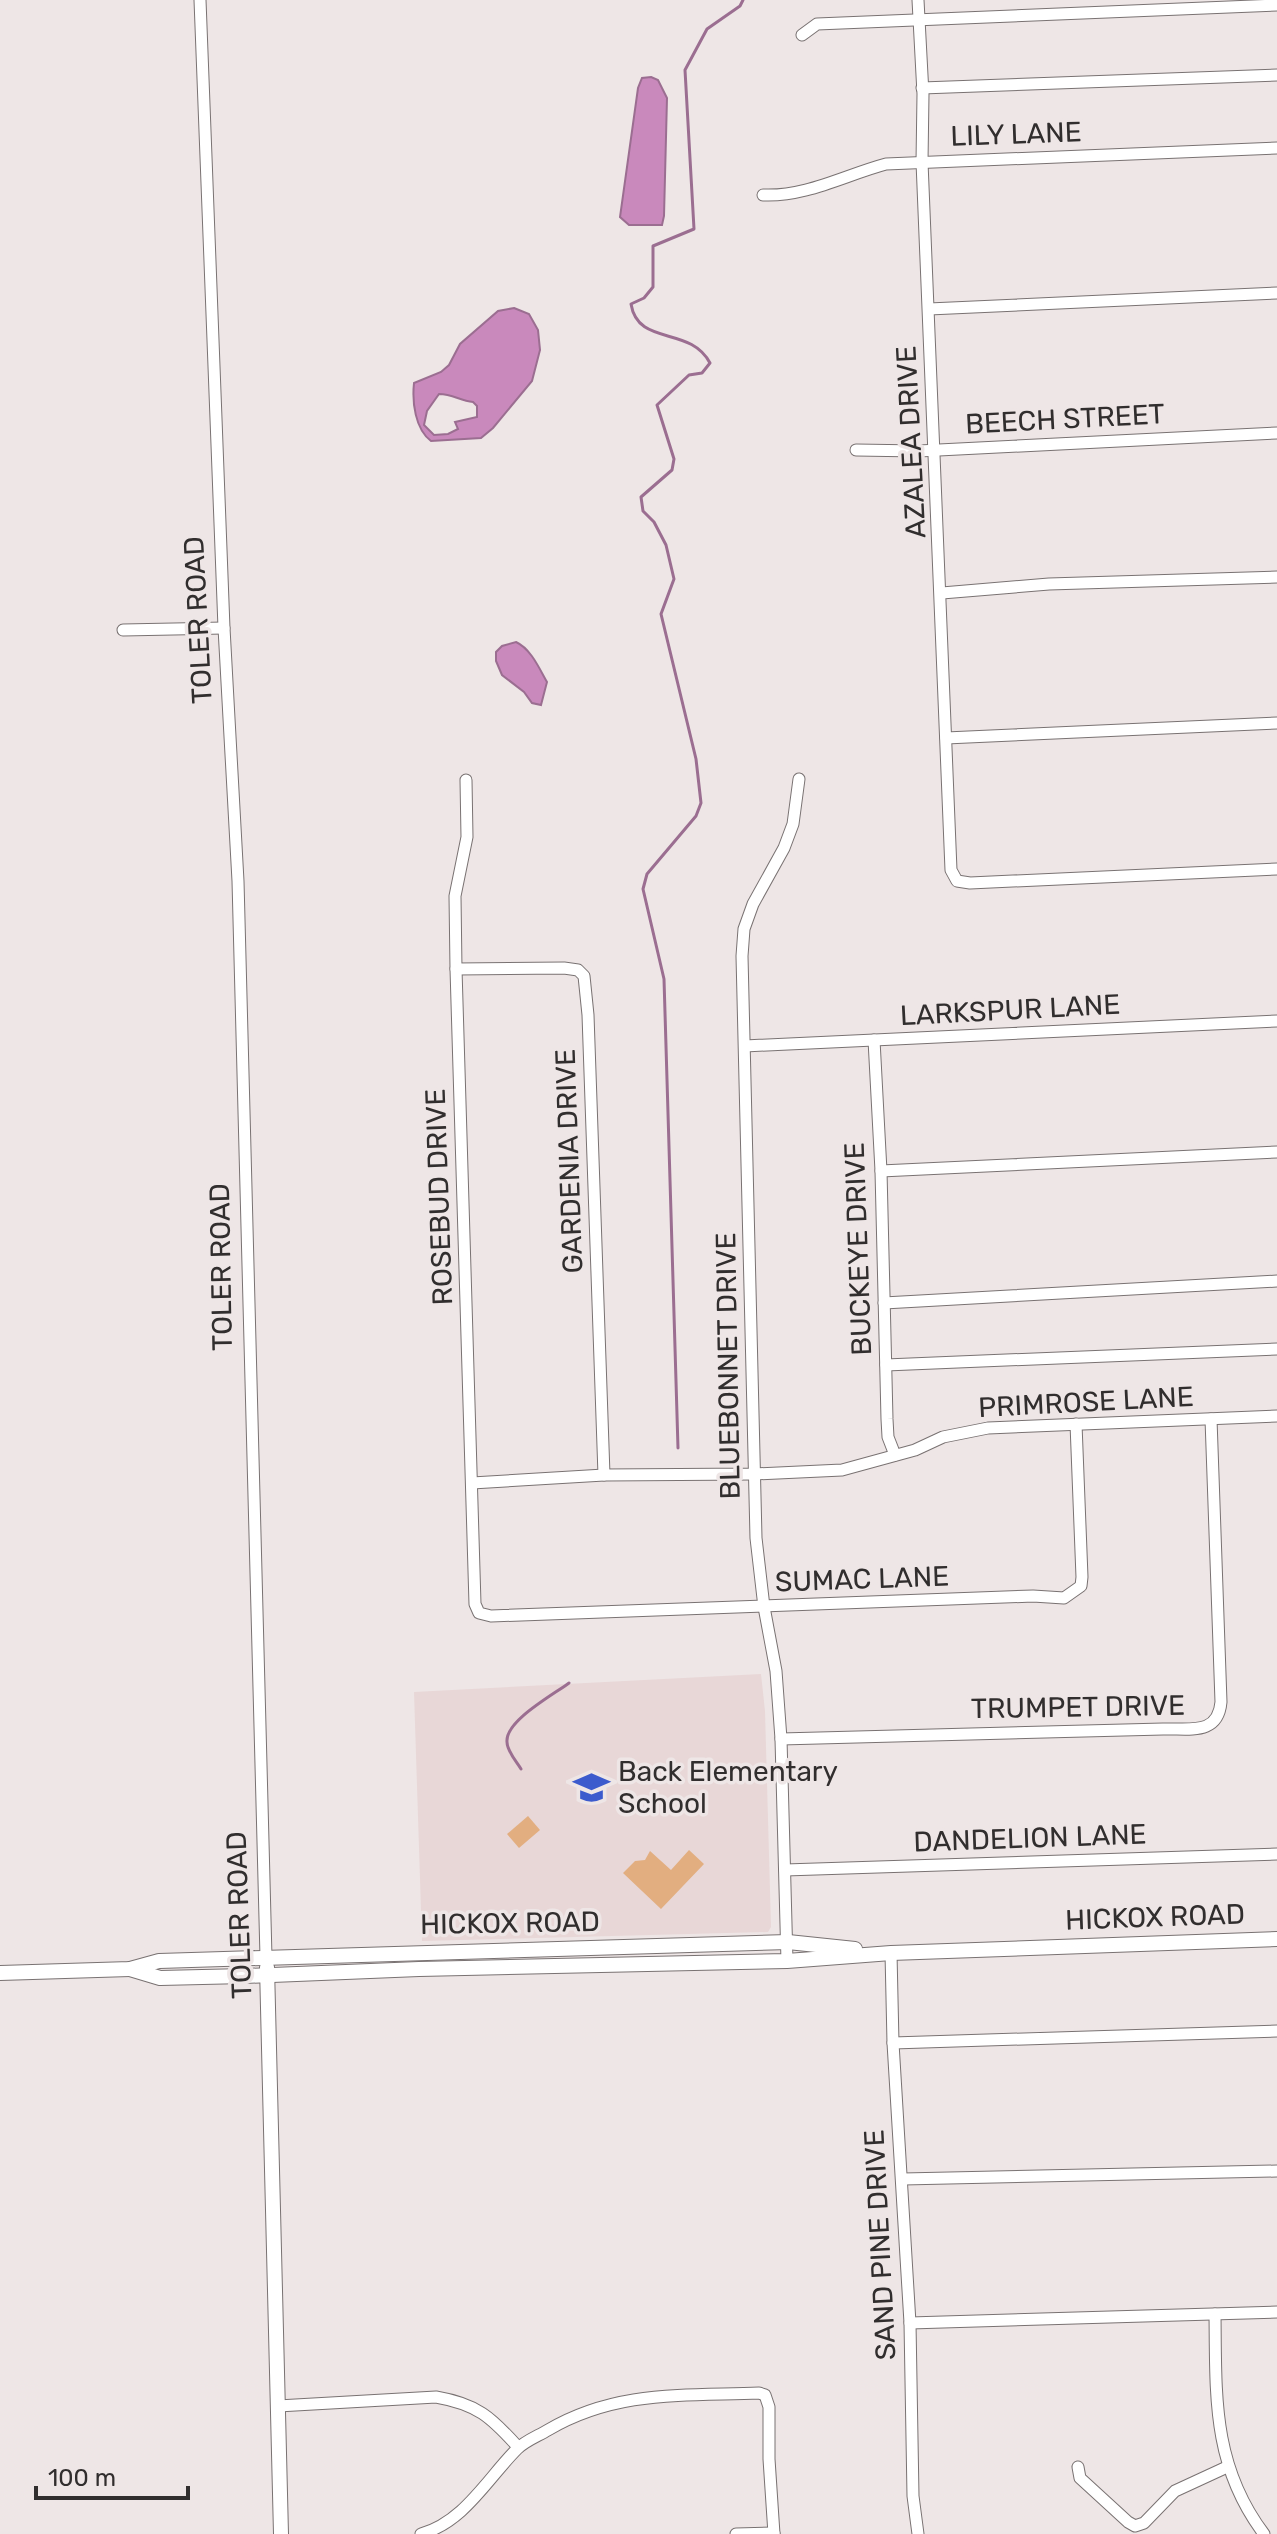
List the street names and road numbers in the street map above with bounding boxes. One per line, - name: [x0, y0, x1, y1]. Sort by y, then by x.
- street label: LILY LANE: [950, 115, 1082, 153]
- street label: AZALEA DRIVE: [889, 345, 933, 539]
- street label: BEECH STREET: [964, 397, 1166, 441]
- street label: TOLER ROAD: [177, 535, 219, 705]
- street label: LARKSPUR LANE: [899, 988, 1121, 1032]
- street label: GARDENIA DRIVE: [549, 1048, 589, 1274]
- street label: ROSEBUD DRIVE: [419, 1088, 459, 1306]
- street label: BUCKEYE DRIVE: [838, 1142, 878, 1356]
- street label: TOLER ROAD: [203, 1183, 239, 1351]
- street label: BLUEBONNET DRIVE: [709, 1232, 747, 1500]
- street label: PRIMROSE LANE: [977, 1380, 1195, 1424]
- street label: SUMAC LANE: [774, 1559, 950, 1599]
- street label: TRUMPET DRIVE: [971, 1689, 1185, 1725]
- street label: DANDELION LANE: [913, 1817, 1147, 1859]
- street label: TOLER ROAD: [220, 1831, 258, 1999]
- street label: HICKOX ROAD: [1065, 1897, 1245, 1937]
- street label: HICKOX ROAD: [420, 1905, 600, 1941]
- street label: SAND PINE DRIVE: [857, 2129, 903, 2361]

